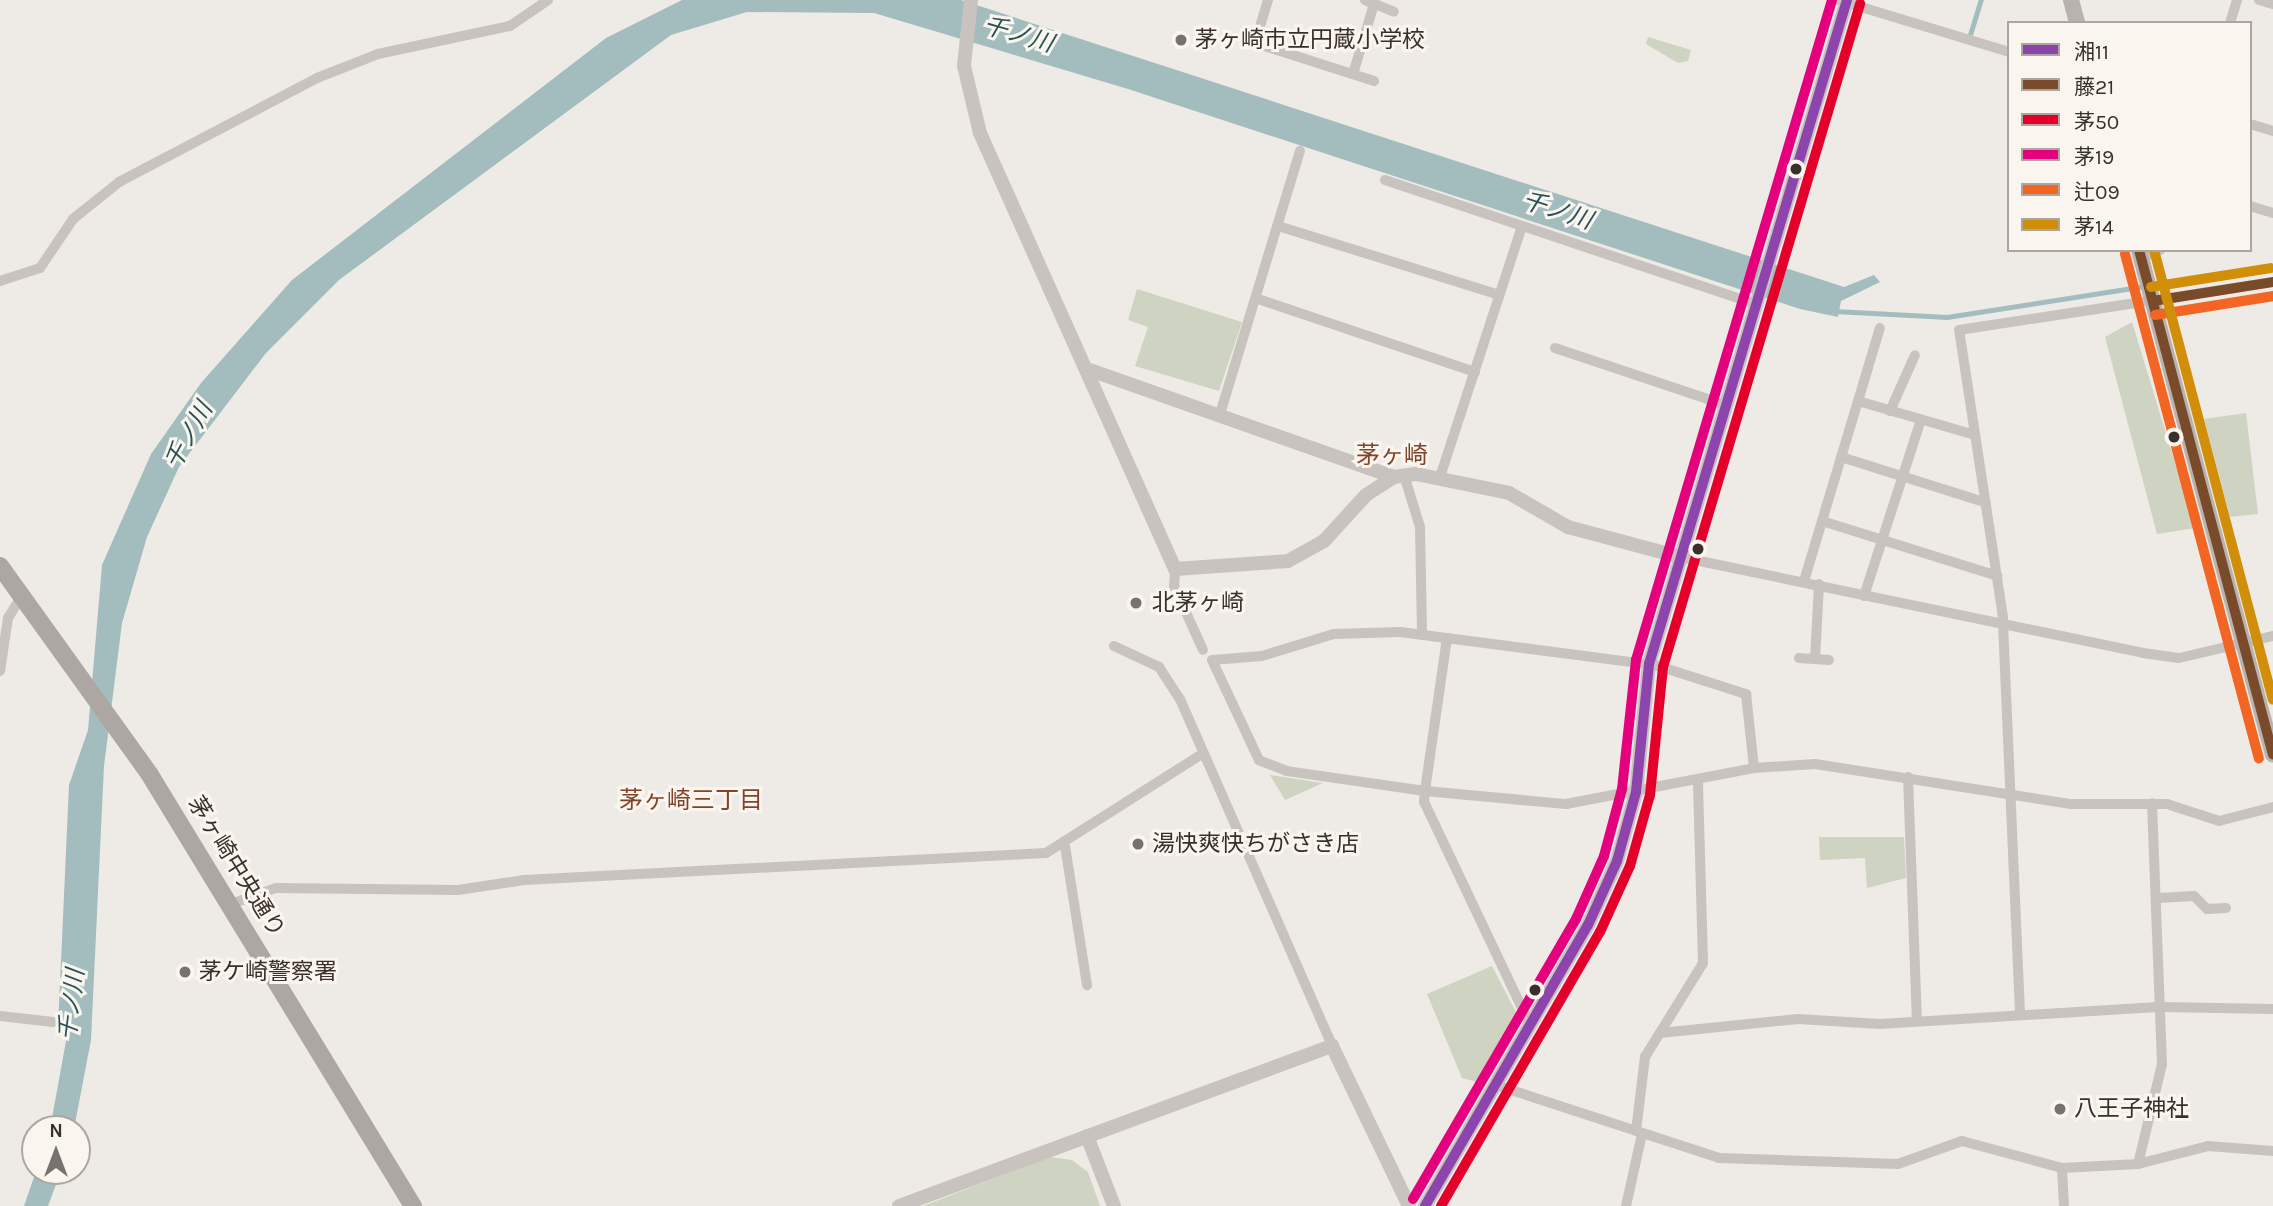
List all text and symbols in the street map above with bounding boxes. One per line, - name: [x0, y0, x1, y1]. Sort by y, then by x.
- water label: 千ノ川: [979, 11, 1057, 59]
- legend: [2007, 21, 2252, 252]
- place label: 茅ヶ崎市立円蔵小学校: [1195, 26, 1425, 54]
- marker: 茅ヶ崎市立円蔵小学校: [1173, 32, 1189, 48]
- text: 湘11: [2074, 40, 2109, 64]
- text: 藤21: [2074, 75, 2114, 99]
- text: 茅50: [2074, 110, 2119, 134]
- text: 茅19: [2074, 145, 2114, 169]
- unlabelled marker: [1789, 162, 1803, 176]
- text: 辻09: [2074, 180, 2120, 204]
- water label: 千ノ川: [1518, 186, 1596, 236]
- text: 茅14: [2074, 215, 2114, 239]
- water label: 千ノ川: [159, 398, 219, 474]
- unlabelled marker: [2167, 430, 2181, 444]
- district label: 茅ヶ崎: [1356, 442, 1428, 470]
- unlabelled marker: [1691, 542, 1705, 556]
- place label: 北茅ヶ崎: [1152, 589, 1244, 617]
- marker: 北茅ヶ崎: [1126, 593, 1146, 613]
- district label: 茅ヶ崎三丁目: [619, 787, 763, 815]
- street label: 茅ヶ崎中央通り: [182, 791, 290, 943]
- place label: 湯快爽快ちがさき店: [1152, 830, 1359, 858]
- marker: 湯快爽快ちがさき店: [1130, 836, 1146, 852]
- place label: 茅ケ崎警察署: [199, 958, 337, 986]
- marker: 茅ケ崎警察署: [177, 964, 193, 980]
- water label: 千ノ川: [53, 968, 91, 1042]
- unlabelled marker: [1528, 983, 1542, 997]
- place label: 八王子神社: [2074, 1095, 2189, 1123]
- marker: 八王子神社: [2052, 1101, 2068, 1117]
- north arrow: [21, 1115, 91, 1185]
- text: N: [49, 1120, 63, 1142]

